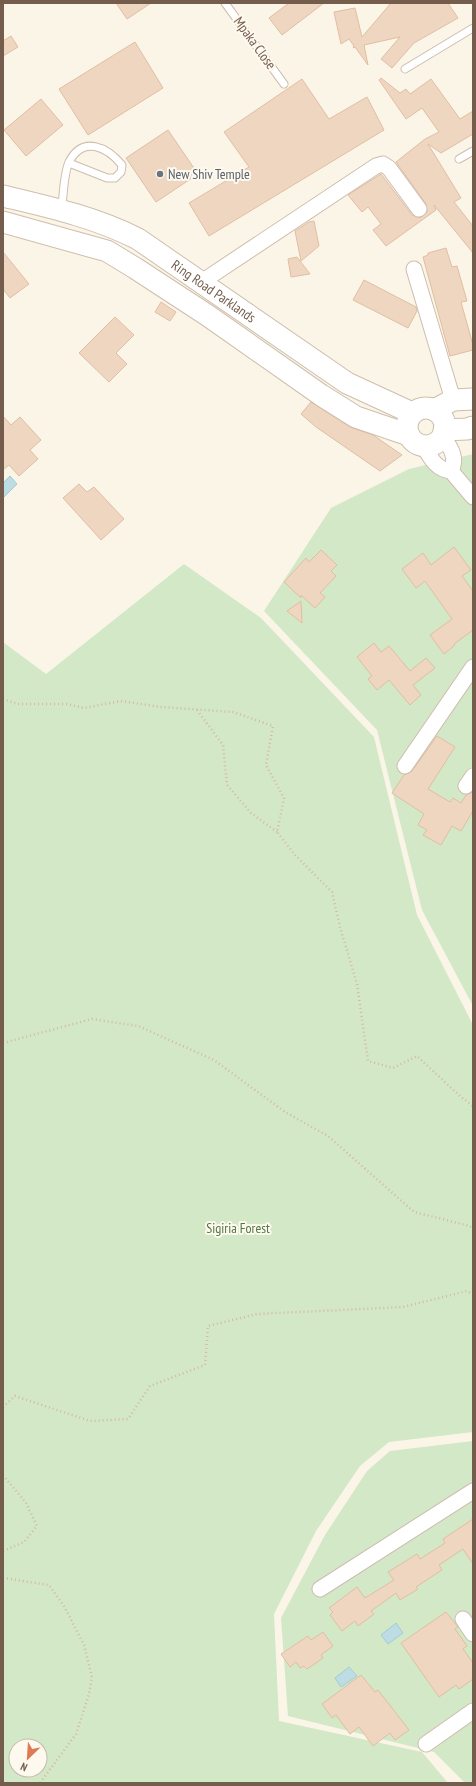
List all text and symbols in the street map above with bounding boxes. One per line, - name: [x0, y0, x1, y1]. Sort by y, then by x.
- street label: Mpaka Close: [230, 13, 280, 73]
- place label: New Shiv Temple: [168, 165, 250, 183]
- marker: New Shiv Temple: [155, 169, 165, 179]
- street label: Ring Road Parklands: [168, 256, 260, 327]
- park label: Sigiria Forest: [206, 1219, 270, 1237]
- north arrow: [8, 1738, 48, 1778]
- text: N: [18, 1759, 29, 1775]

